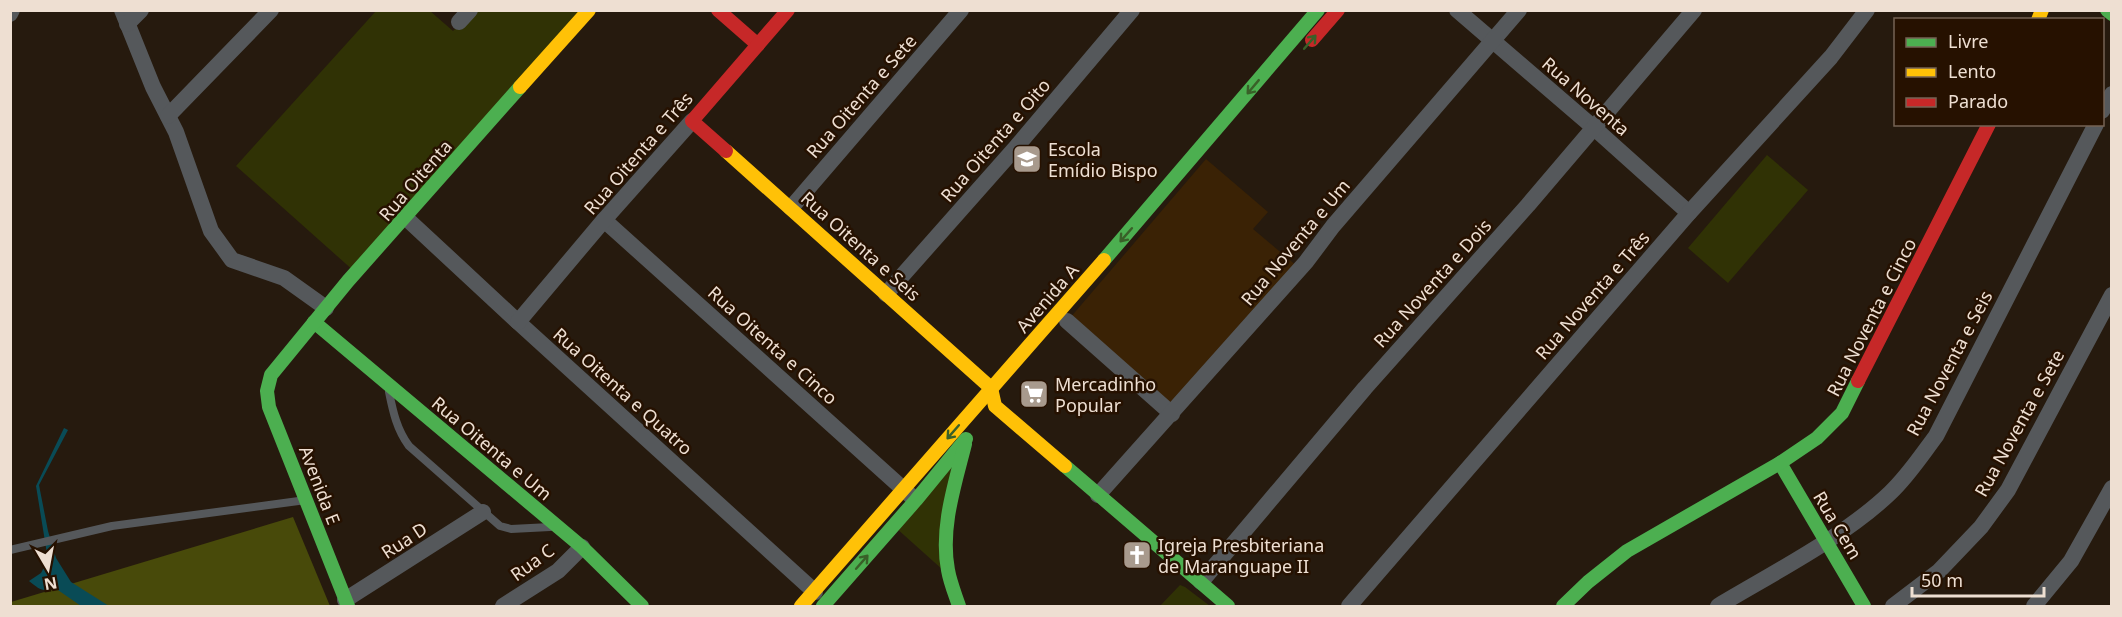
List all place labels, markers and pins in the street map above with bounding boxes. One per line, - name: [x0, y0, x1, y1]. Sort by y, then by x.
- place label: Escola Emídio Bispo: [1048, 137, 1158, 182]
- school or university icon: Escola Emídio Bispo: [1011, 143, 1043, 175]
- place label: Mercadinho Popular: [1055, 372, 1156, 417]
- supermarket icon: Mercadinho Popular: [1018, 378, 1050, 410]
- place label: Igreja Presbiteriana de Maranguape II: [1158, 533, 1324, 578]
- church icon: Igreja Presbiteriana de Maranguape II: [1121, 539, 1153, 571]

